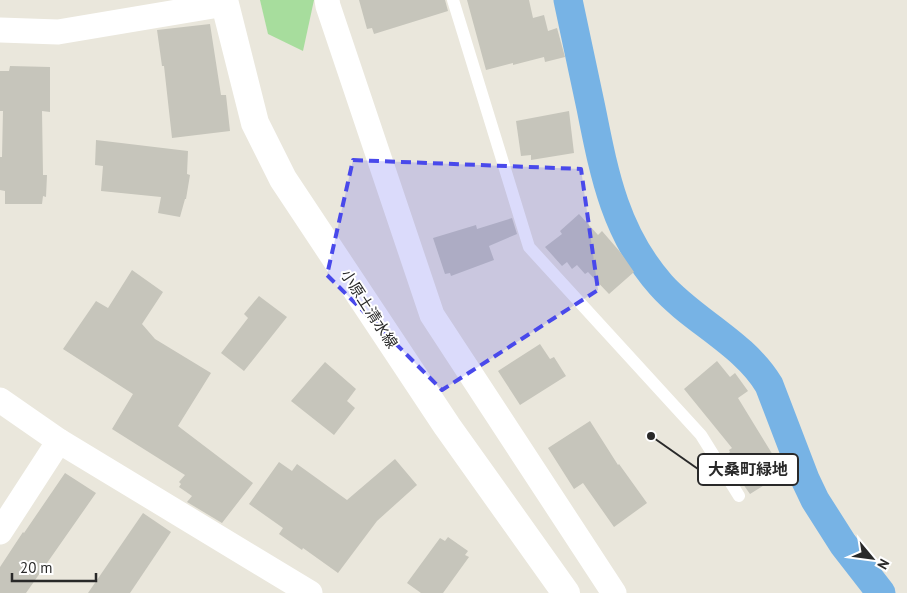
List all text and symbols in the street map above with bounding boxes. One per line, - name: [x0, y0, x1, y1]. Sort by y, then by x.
- street label: 小原土清水線: [337, 266, 402, 352]
- callout: 大桑町緑地: [698, 454, 798, 485]
- text: 大桑町緑地: [708, 459, 788, 479]
- north arrow: [847, 533, 897, 583]
- scale bar: [12, 550, 96, 582]
- text: N: [873, 556, 893, 573]
- text: 20 m: [20, 558, 53, 577]

